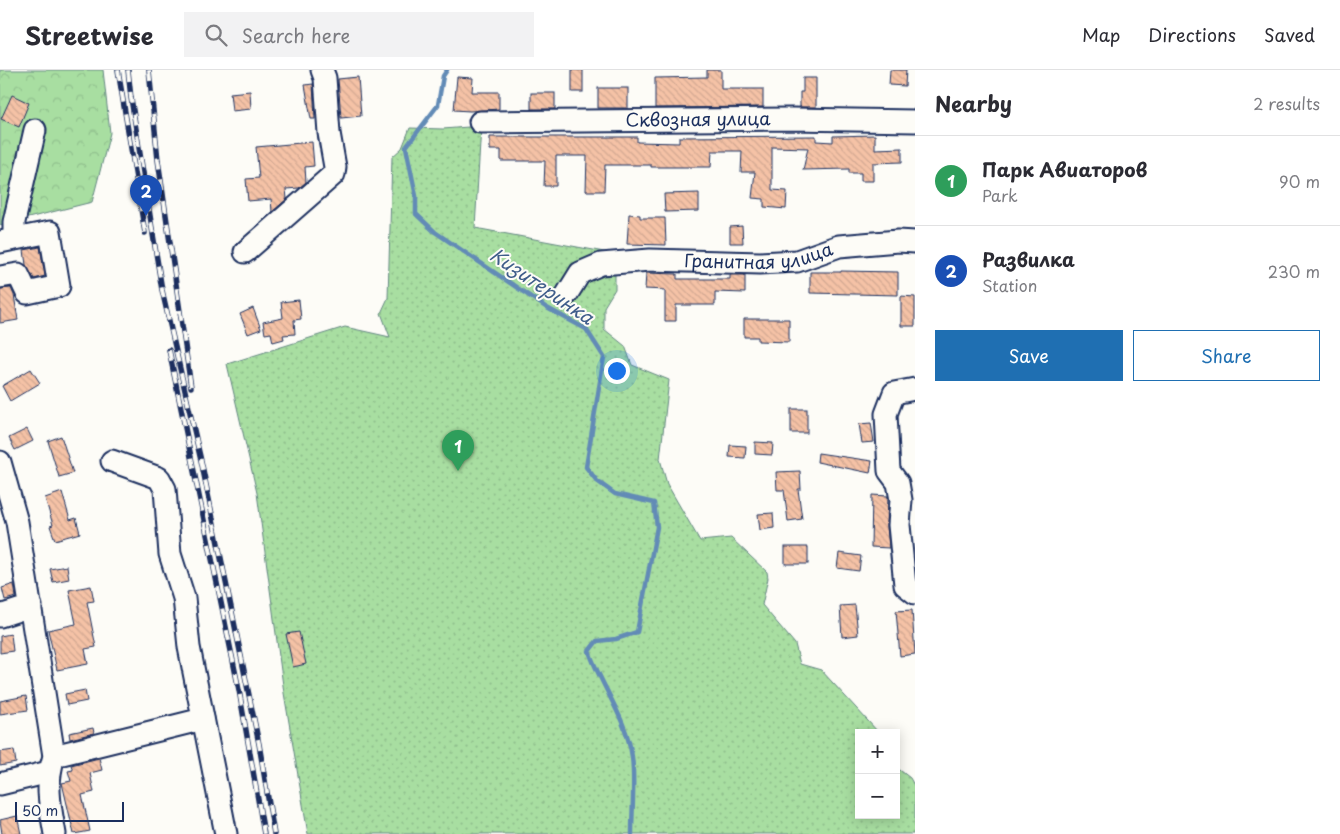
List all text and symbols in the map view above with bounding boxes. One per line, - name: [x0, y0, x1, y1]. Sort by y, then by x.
- search box: [184, 12, 534, 57]
- text: Streetwise: [25, 17, 154, 53]
- icon: search: [202, 21, 230, 49]
- text: Search here: [242, 21, 350, 49]
- text: Map: [1082, 21, 1120, 48]
- text: Directions: [1148, 21, 1236, 48]
- text: Saved: [1264, 21, 1315, 48]
- text: Nearby: [935, 87, 1012, 119]
- text: 2 results: [1253, 91, 1320, 115]
- street label: Сквозная улица: [625, 104, 771, 133]
- text: Парк Авиаторов: [982, 155, 1147, 183]
- text: 1: [947, 169, 955, 193]
- text: 90 m: [1279, 169, 1320, 193]
- pin: 2: [130, 175, 162, 216]
- text: Park: [982, 183, 1018, 207]
- street label: Гранитная улица: [684, 234, 837, 275]
- water label: Кизитеринка: [485, 240, 601, 331]
- text: Развилка: [982, 245, 1075, 273]
- text: 2: [945, 259, 957, 283]
- text: 230 m: [1268, 259, 1320, 283]
- text: Station: [982, 273, 1037, 297]
- button: Save: [935, 330, 1123, 381]
- button: Share: [1133, 330, 1320, 381]
- your location: [604, 358, 630, 384]
- pin: 1: [442, 430, 474, 471]
- map controls: [855, 729, 900, 819]
- button: +: [855, 729, 900, 774]
- button: −: [855, 774, 900, 819]
- scale bar: [15, 799, 124, 822]
- text: 50 m: [22, 800, 58, 821]

